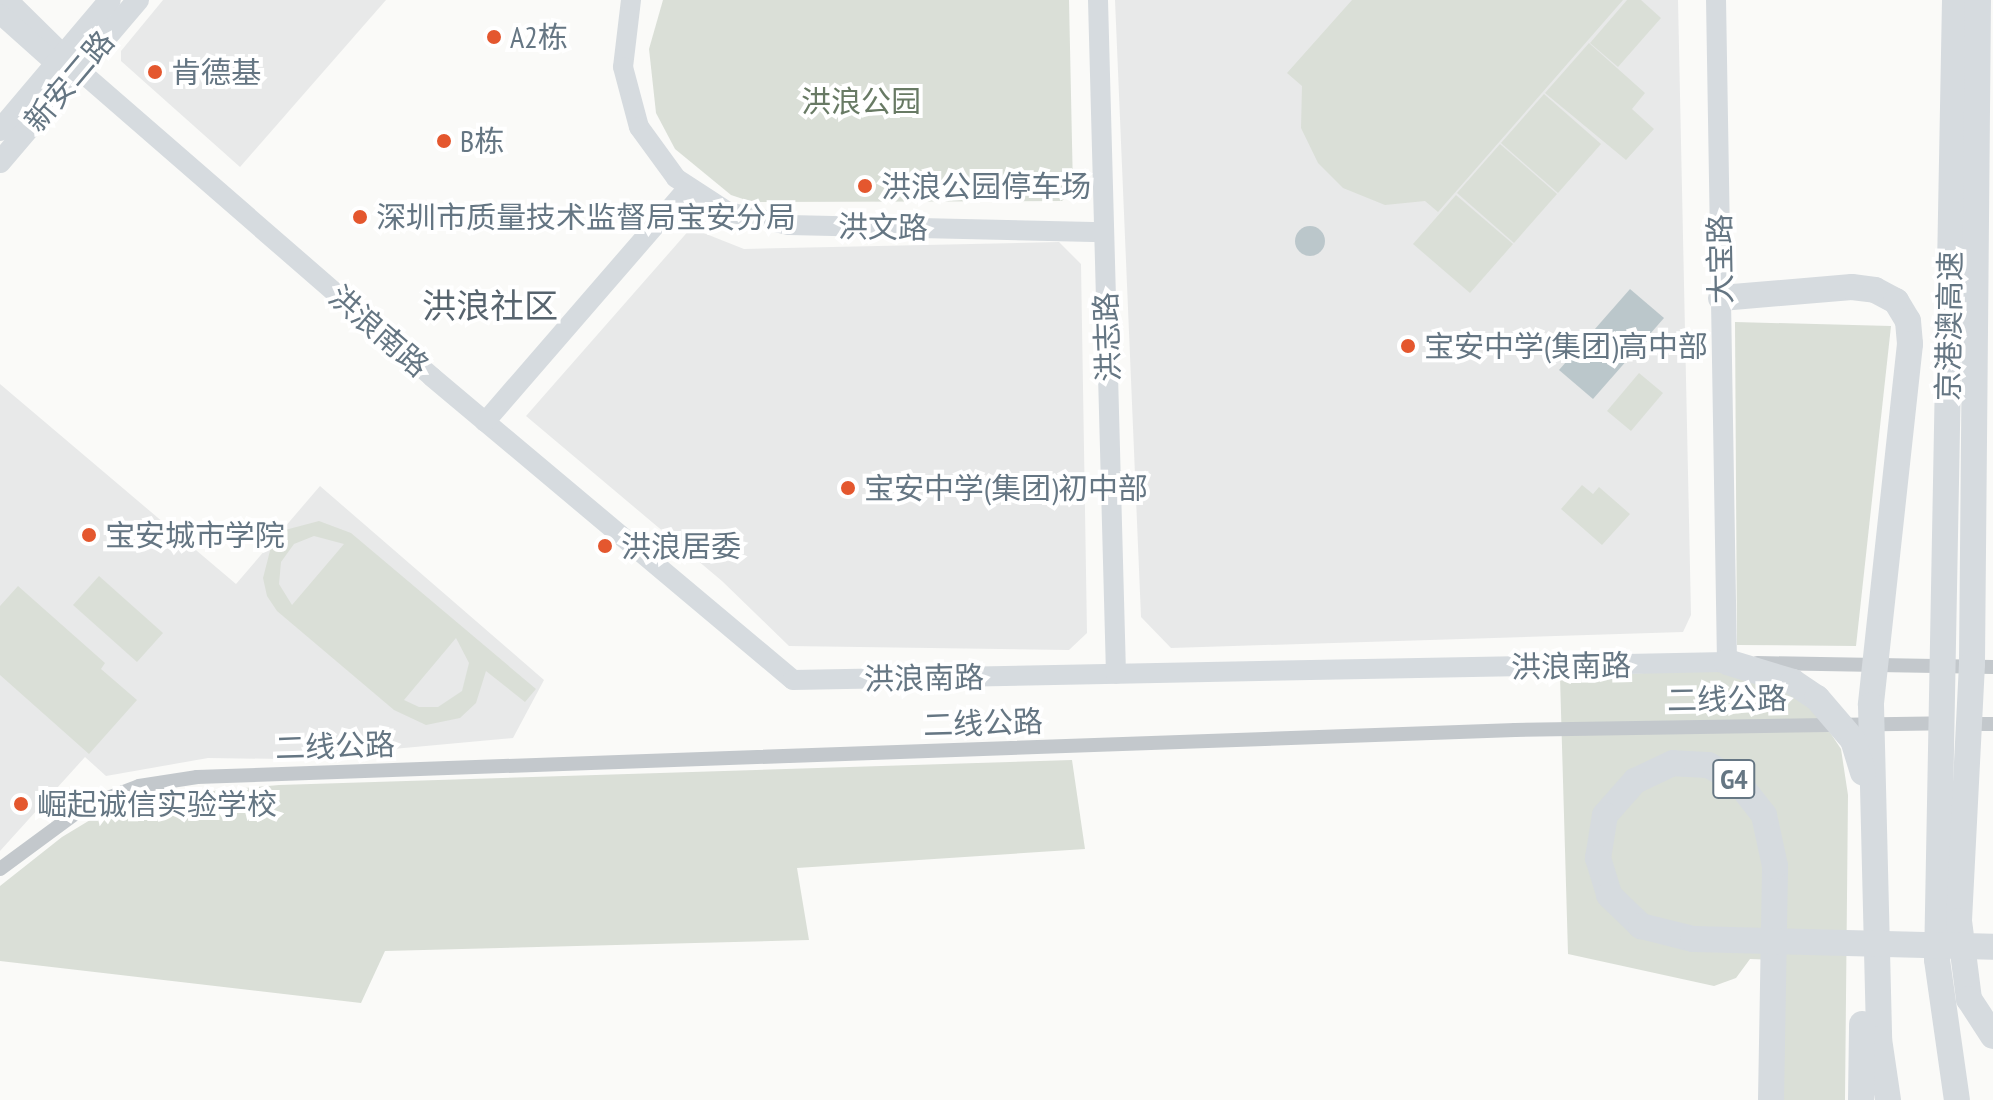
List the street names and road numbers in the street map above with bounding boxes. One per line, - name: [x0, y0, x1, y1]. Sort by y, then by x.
- street label: 新安二路: [17, 23, 121, 139]
- street label: 洪文路: [838, 208, 928, 246]
- street label: 大宝路: [1701, 214, 1739, 304]
- street label: 京港澳高速: [1930, 251, 1968, 401]
- street label: 洪浪南路: [322, 278, 436, 384]
- street label: 洪志路: [1087, 291, 1127, 383]
- street label: 洪浪南路: [1511, 647, 1631, 685]
- street label: 洪浪南路: [864, 659, 984, 697]
- street label: 二线公路: [1667, 680, 1787, 718]
- street label: 二线公路: [922, 703, 1044, 743]
- street label: 二线公路: [274, 726, 396, 766]
- road number: G4: [1712, 755, 1756, 803]

